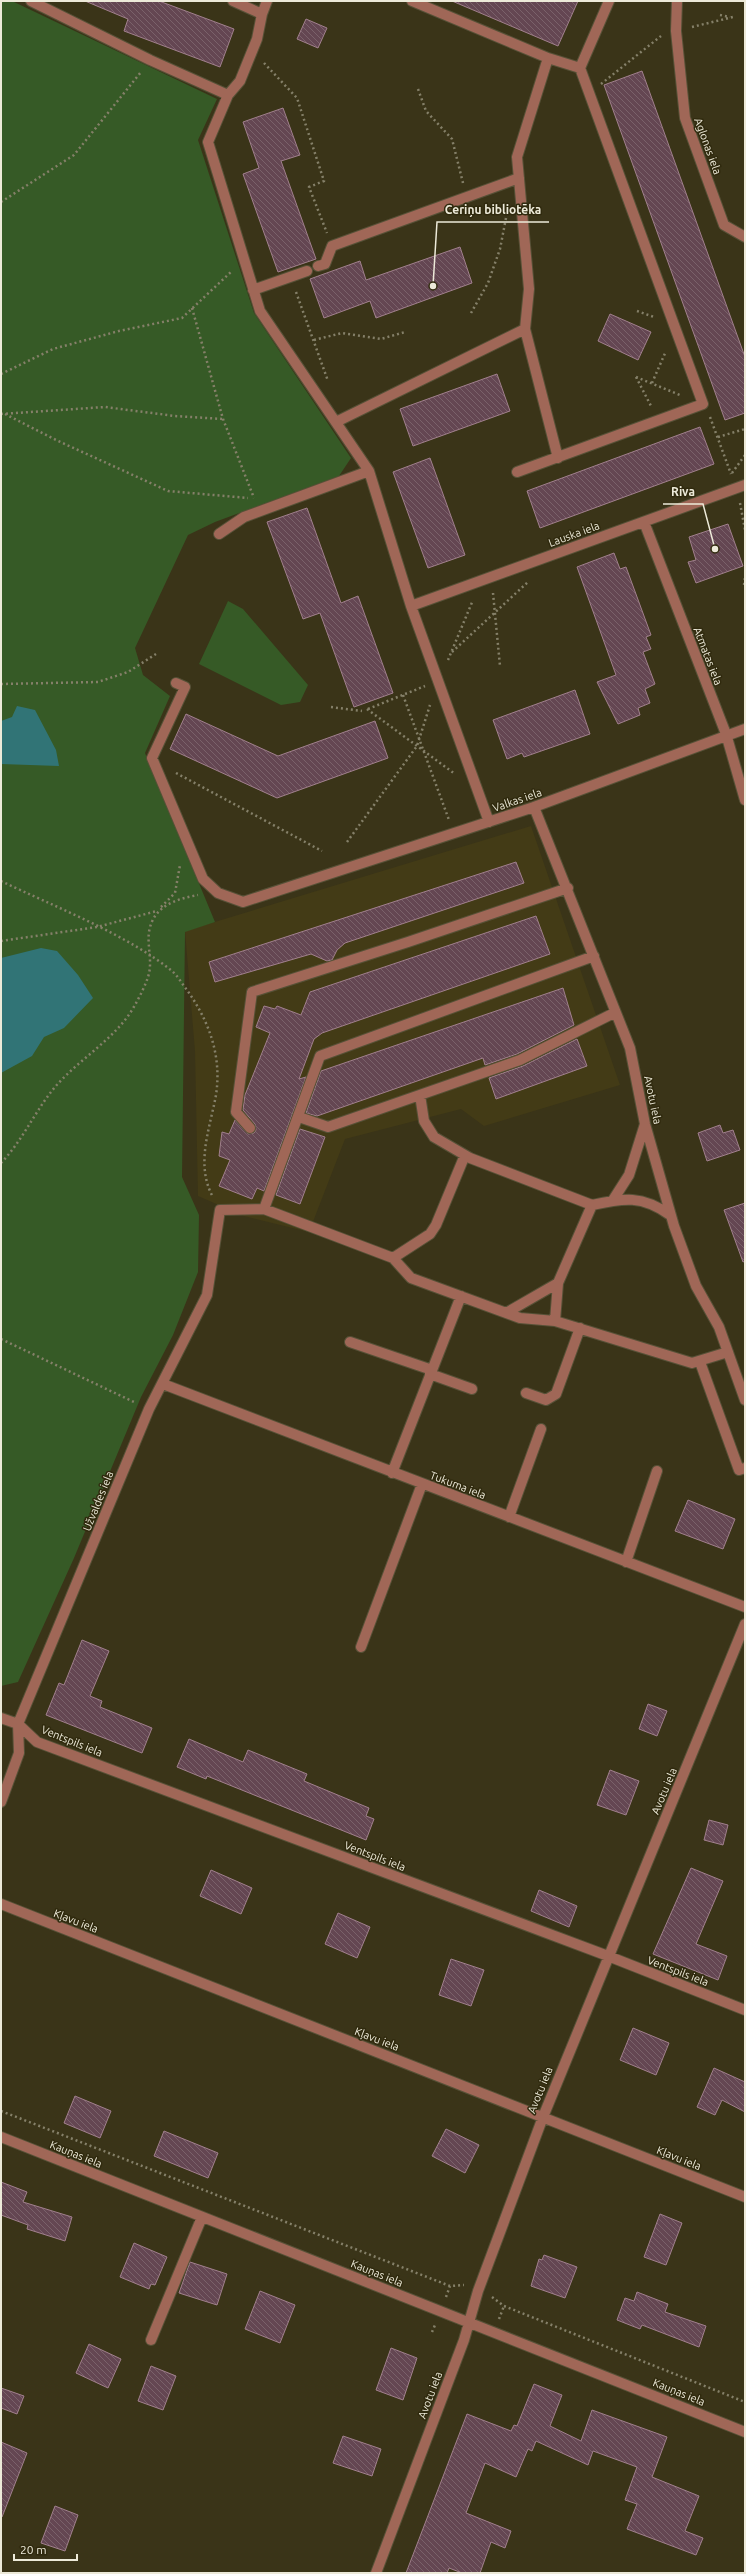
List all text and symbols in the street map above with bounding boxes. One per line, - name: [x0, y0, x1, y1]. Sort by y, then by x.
- street label: Aglonas iela: [692, 116, 724, 176]
- callout: Ceriņu bibliotēka: [437, 198, 549, 222]
- text: Ceriņu bibliotēka: [445, 203, 541, 217]
- callout: Riva: [663, 480, 703, 504]
- text: Riva: [671, 485, 695, 498]
- street label: Lauska iela: [547, 519, 601, 549]
- street label: Atmatas iela: [691, 625, 725, 687]
- street label: Valkas iela: [491, 786, 543, 814]
- street label: Avotu iela: [642, 1075, 664, 1125]
- street label: Užvaldes iela: [81, 1469, 115, 1533]
- street label: Tukuma iela: [428, 1469, 488, 1501]
- street label: Ventspils iela: [40, 1723, 104, 1759]
- street label: Avotu iela: [649, 1766, 679, 1816]
- street label: Ventspils iela: [343, 1839, 407, 1873]
- street label: Kļavu iela: [52, 1907, 100, 1935]
- street label: Ventspils iela: [646, 1954, 710, 1988]
- street label: Kļavu iela: [353, 2025, 401, 2053]
- street label: Avotu iela: [525, 2065, 555, 2115]
- street label: Kauņas iela: [48, 2138, 104, 2170]
- street label: Kļavu iela: [655, 2144, 703, 2172]
- street label: Kauņas iela: [349, 2257, 405, 2289]
- street label: Avotu iela: [416, 2370, 444, 2420]
- street label: Kauņas iela: [651, 2376, 707, 2408]
- scale bar: [14, 2536, 77, 2562]
- text: 20 m: [20, 2543, 47, 2556]

